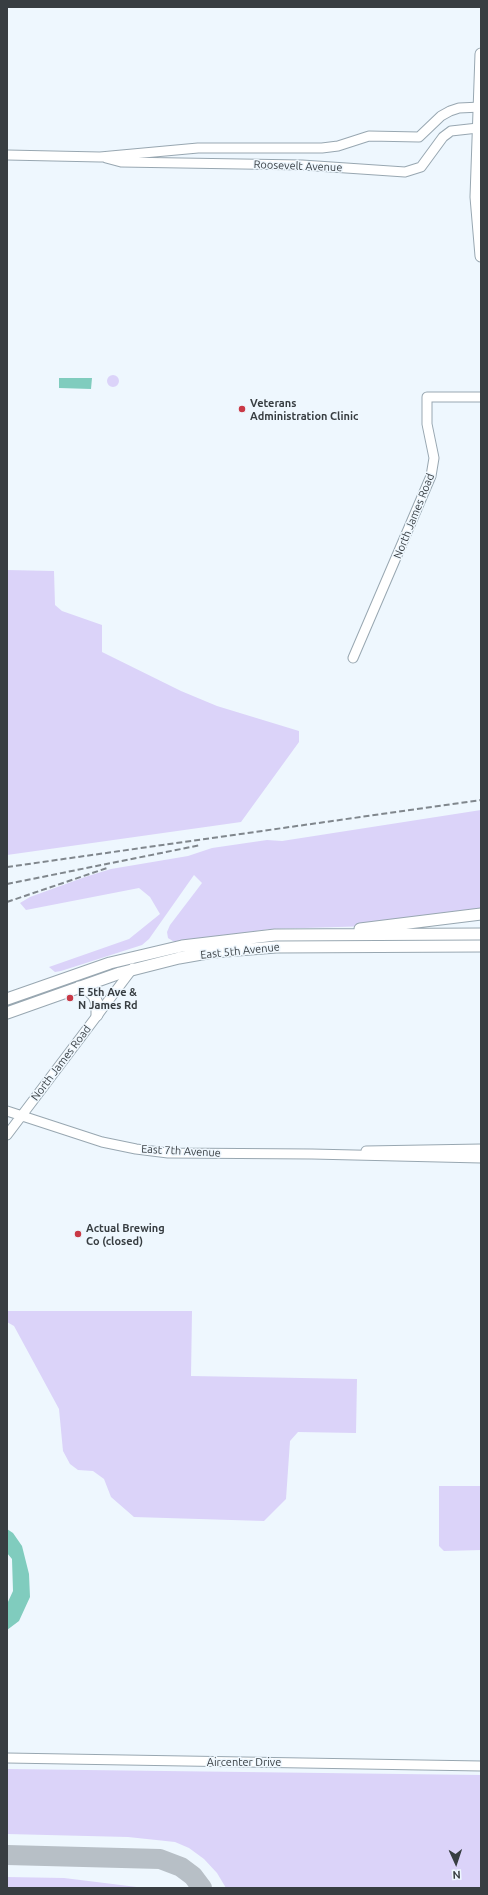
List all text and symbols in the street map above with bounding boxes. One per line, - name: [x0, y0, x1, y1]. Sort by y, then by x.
- street label: Roosevelt Avenue: [253, 158, 343, 174]
- place label: Veterans Administration Clinic: [250, 396, 358, 422]
- marker: Veterans Administration Clinic: [237, 404, 247, 414]
- street label: North James Road: [391, 471, 437, 561]
- street label: East 5th Avenue: [200, 940, 280, 962]
- place label: E 5th Ave & N James Rd: [78, 985, 138, 1011]
- marker: E 5th Ave & N James Rd: [65, 993, 75, 1003]
- street label: North James Road: [28, 1023, 94, 1103]
- street label: East 7th Avenue: [141, 1142, 221, 1160]
- place label: Actual Brewing Co (closed): [86, 1221, 165, 1247]
- marker: Actual Brewing Co (closed): [73, 1229, 83, 1239]
- street label: Aircenter Drive: [207, 1755, 281, 1769]
- north arrow: [436, 1843, 476, 1883]
- text: N: [452, 1869, 461, 1881]

